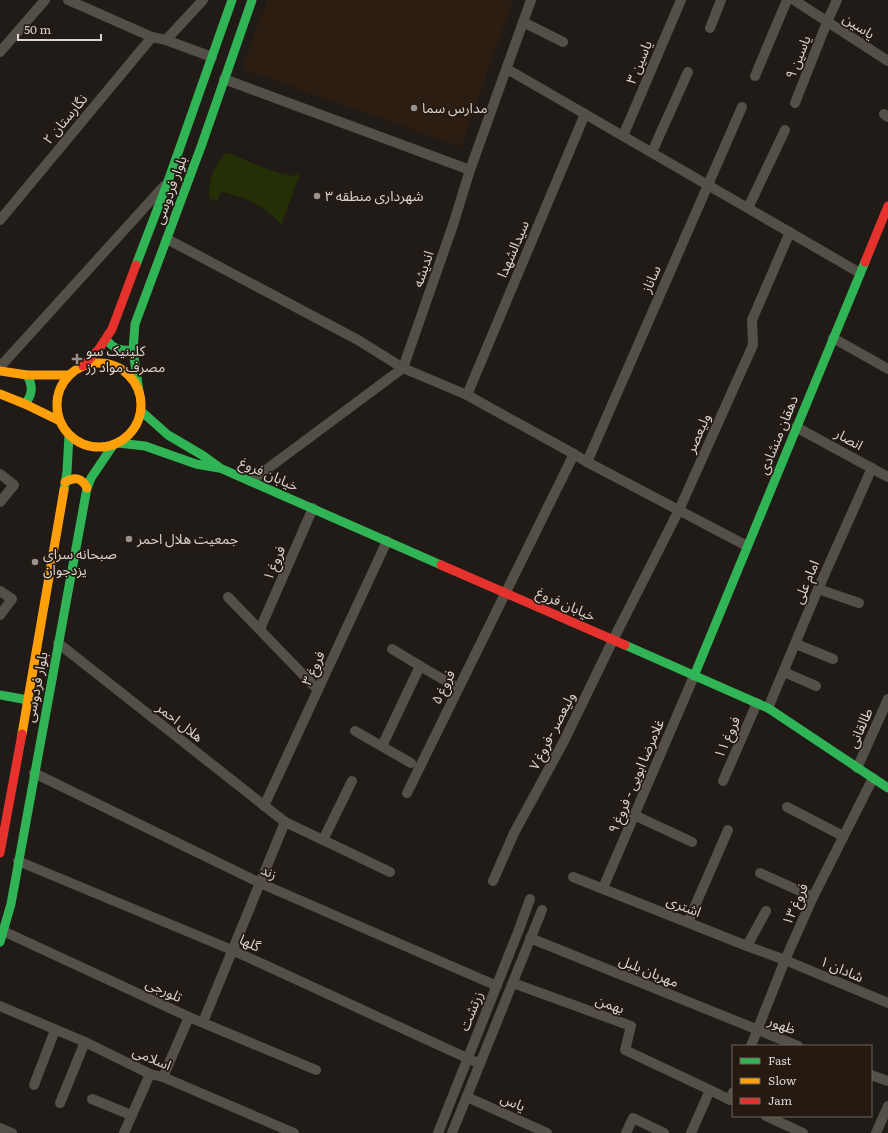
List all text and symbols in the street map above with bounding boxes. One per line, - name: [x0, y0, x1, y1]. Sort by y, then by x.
- street label: یاسین: [840, 7, 880, 43]
- scale bar: [18, 16, 101, 42]
- text: 50 m: [24, 20, 51, 38]
- street label: یاسین ۹: [779, 32, 815, 81]
- street label: یاسین ۳: [620, 37, 656, 86]
- street label: نگارستان ۲: [37, 89, 91, 148]
- place label: مدارس سما: [422, 97, 488, 117]
- marker: مدارس سما: [409, 103, 419, 113]
- street label: بلوار فردوسی: [147, 152, 191, 227]
- place label: شهرداری منطقه ۳: [325, 185, 423, 205]
- marker: شهرداری منطقه ۳: [312, 191, 322, 201]
- street label: سیدالشهدا: [491, 217, 533, 280]
- street label: اندیشه: [407, 248, 438, 290]
- street label: ساناز: [635, 262, 665, 296]
- place label: کلینیک سو مصرف مواد رز: [85, 340, 165, 376]
- marker: کلینیک سو مصرف مواد رز: [71, 353, 83, 365]
- street label: دهقان منشادی: [752, 392, 802, 477]
- street label: ولیعصر: [679, 410, 715, 456]
- street label: انصار: [831, 422, 867, 454]
- street label: خیابان فروغ: [236, 451, 302, 497]
- place label: جمعیت هلال احمر: [136, 528, 238, 548]
- marker: جمعیت هلال احمر: [124, 534, 134, 544]
- street label: فروغ ۱: [257, 542, 291, 584]
- place label: صبحانه سرای یزدجوان: [43, 543, 117, 579]
- marker: صبحانه سرای یزدجوان: [30, 557, 40, 567]
- street label: امام علی: [787, 557, 825, 607]
- street label: خیابان فروغ: [533, 581, 599, 627]
- street label: فروغ ۳: [295, 647, 331, 689]
- street label: بلوار فردوسی: [18, 650, 52, 724]
- street label: فروغ ۵: [425, 666, 461, 708]
- street label: ولیعصر -فروغ ۷: [523, 688, 581, 774]
- street label: هلال احمر: [152, 696, 208, 746]
- street label: طالقانی: [841, 704, 877, 751]
- street label: فروغ ۱۱: [708, 712, 746, 762]
- street label: غلامرضا ابویی - فروغ ۹: [602, 715, 670, 837]
- street label: زند: [258, 859, 281, 883]
- street label: فروغ ۱۳: [776, 879, 814, 929]
- street label: اشتری: [664, 889, 705, 921]
- street label: گلها: [237, 929, 264, 956]
- street label: مهربان بلبل: [617, 949, 682, 991]
- street label: شادان ۱: [818, 950, 867, 986]
- street label: تلورجی: [143, 972, 186, 1006]
- street label: زرتشت: [453, 988, 487, 1033]
- street label: بهمن: [593, 989, 628, 1018]
- street label: ظهور: [765, 1009, 799, 1038]
- street label: اسلامی: [130, 1040, 175, 1074]
- legend: [732, 1045, 872, 1117]
- text: Fast: [768, 1051, 792, 1069]
- text: Slow: [768, 1071, 797, 1089]
- street label: یاس: [498, 1087, 529, 1115]
- text: Jam: [768, 1091, 793, 1109]

